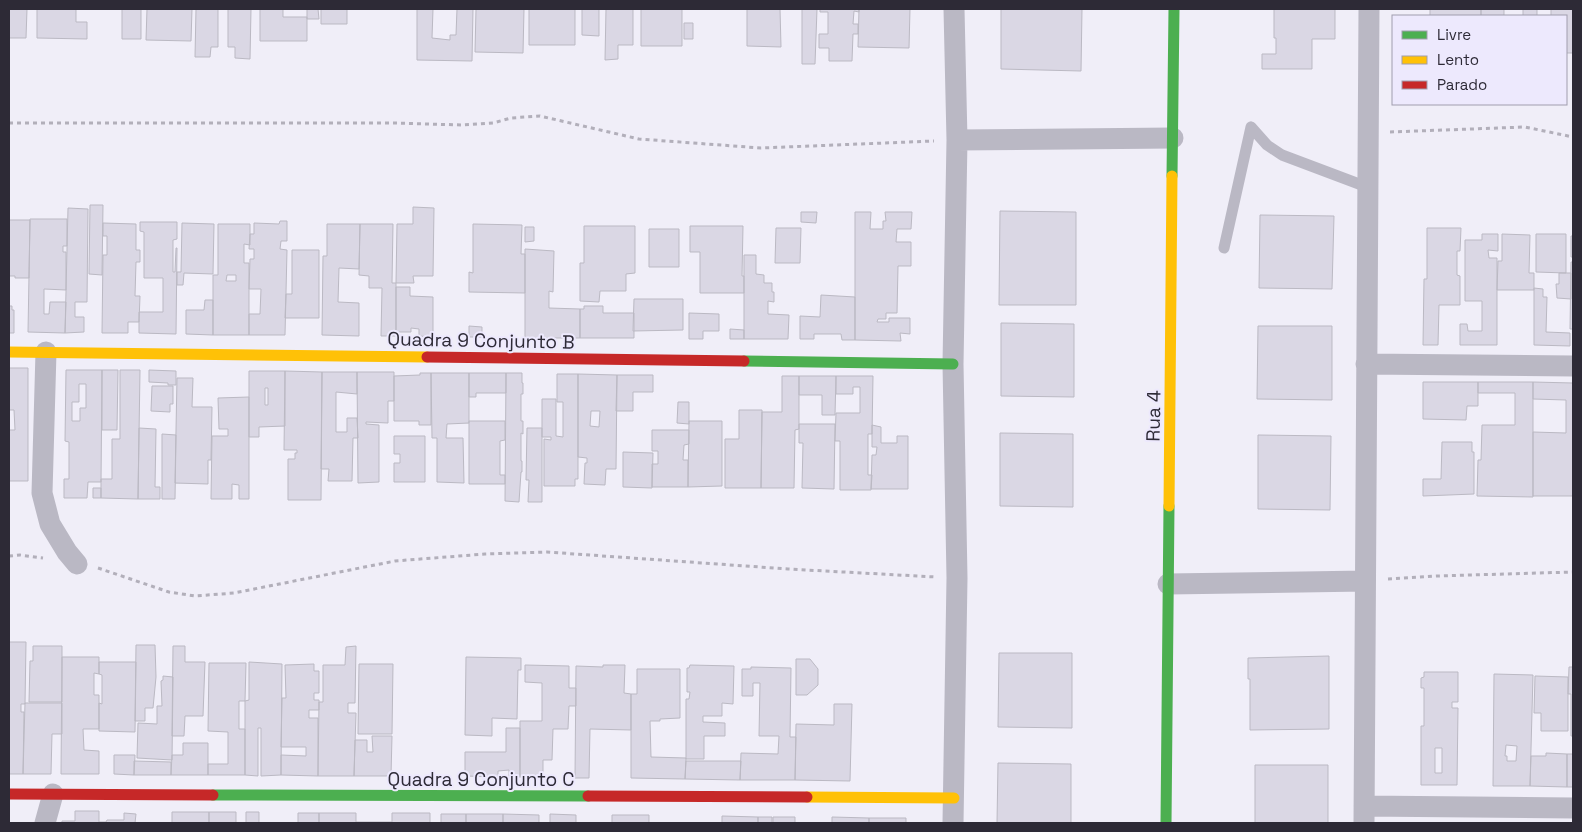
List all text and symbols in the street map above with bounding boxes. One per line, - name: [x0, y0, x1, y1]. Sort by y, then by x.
- legend: [1392, 15, 1567, 105]
- text: Livre: [1437, 25, 1471, 44]
- text: Lento: [1437, 50, 1479, 69]
- text: Parado: [1437, 75, 1487, 94]
- street label: Quadra 9 Conjunto B: [387, 326, 575, 355]
- street label: Rua 4: [1141, 390, 1166, 442]
- street label: Quadra 9 Conjunto C: [388, 767, 574, 792]

